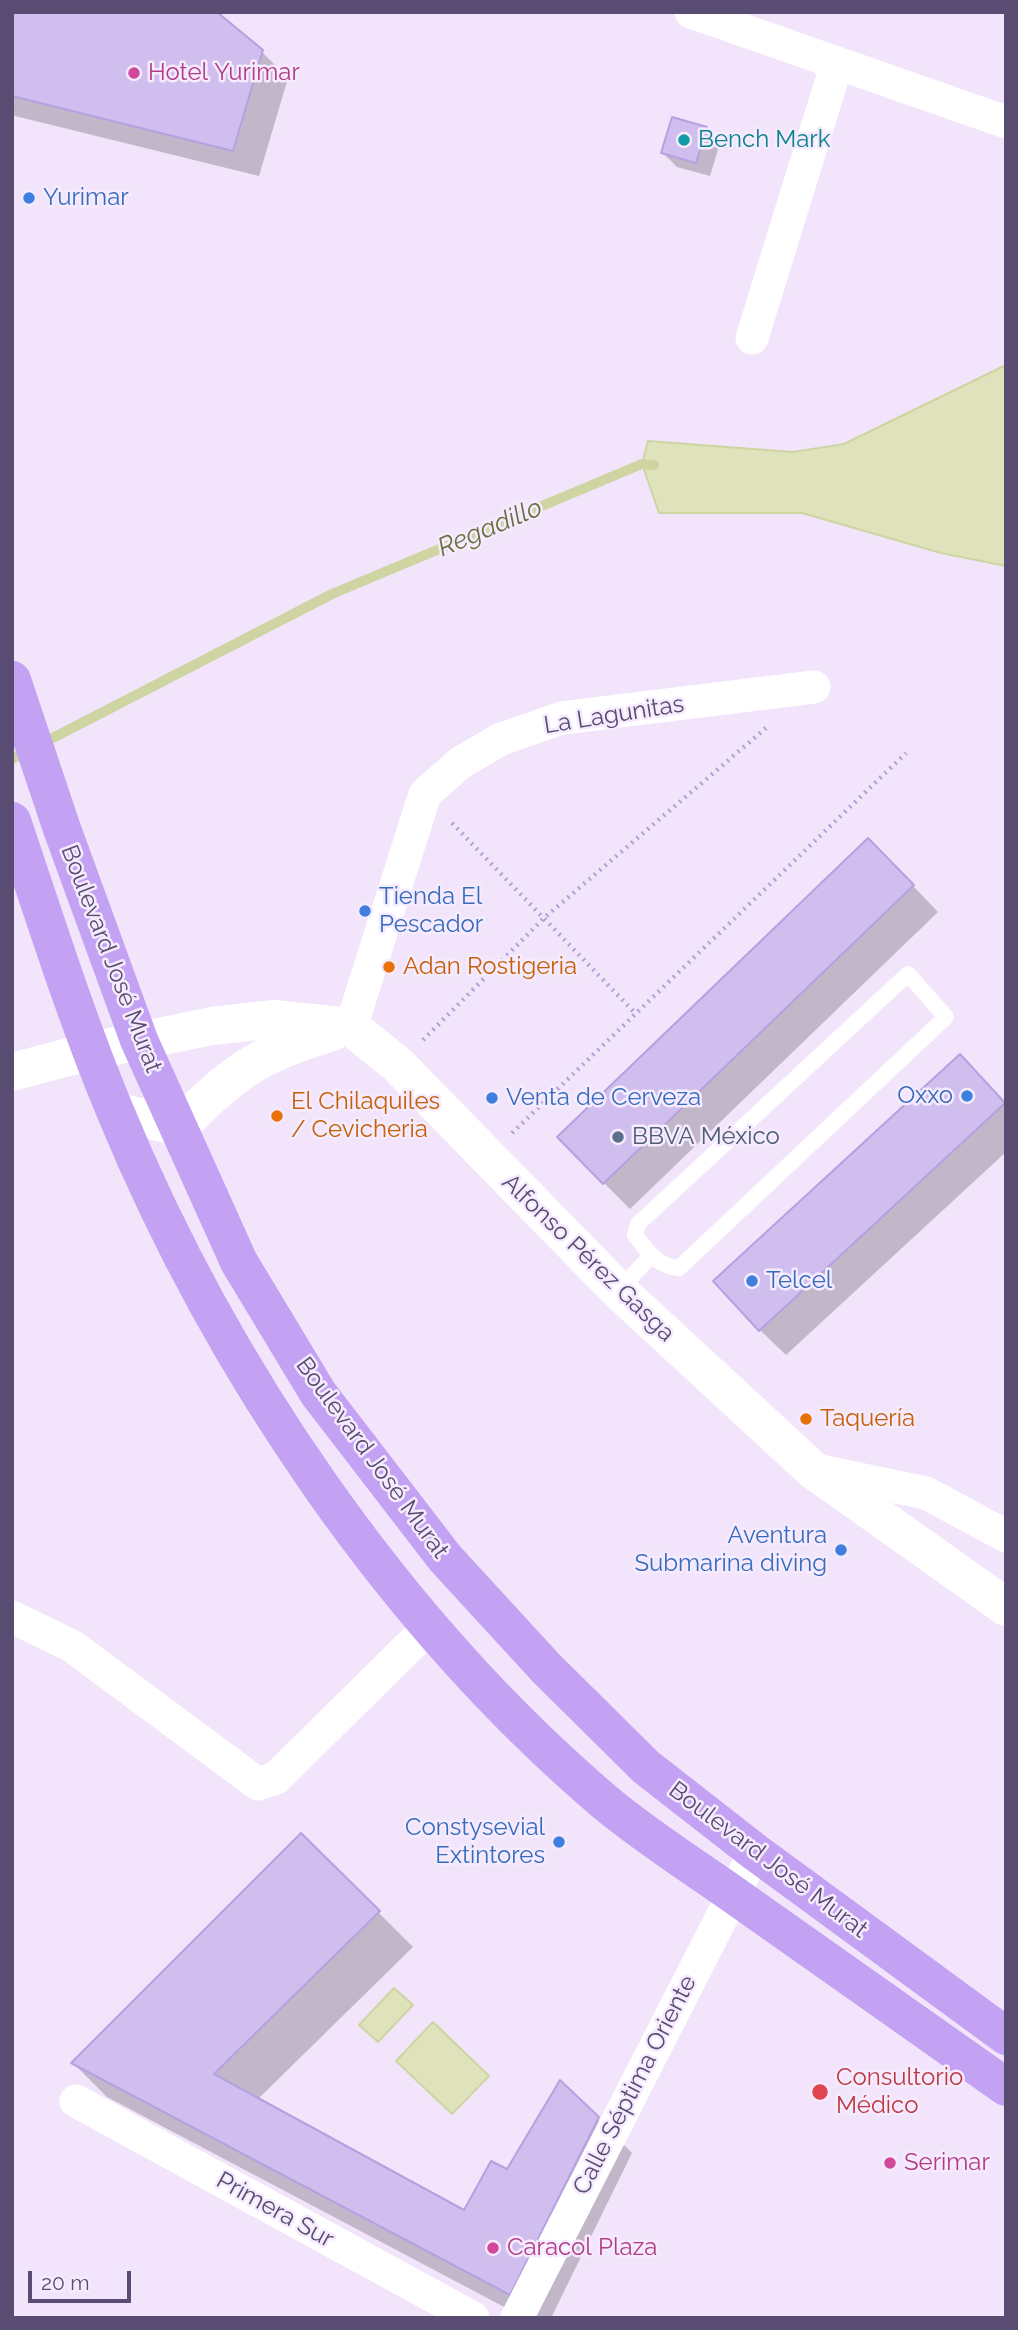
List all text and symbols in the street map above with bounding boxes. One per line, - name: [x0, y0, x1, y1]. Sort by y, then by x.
- place label: Hotel Yurimar: [148, 59, 300, 87]
- marker: Hotel Yurimar: [126, 65, 142, 81]
- place label: Bench Mark: [698, 126, 831, 154]
- marker: Bench Mark: [676, 132, 692, 148]
- place label: Yurimar: [43, 184, 129, 212]
- marker: Yurimar: [21, 190, 37, 206]
- water label: Regadillo: [433, 492, 547, 564]
- street label: La Lagunitas: [542, 690, 686, 740]
- street label: Boulevard José Murat: [54, 841, 168, 1077]
- place label: Tienda El Pescador: [379, 883, 483, 939]
- marker: Tienda El Pescador: [357, 903, 373, 919]
- place label: Adan Rostigeria: [403, 953, 577, 981]
- marker: Adan Rostigeria: [381, 959, 397, 975]
- place label: Oxxo: [897, 1082, 953, 1110]
- place label: Venta de Cerveza: [506, 1084, 701, 1112]
- place label: El Chilaquiles / Cevicheria: [291, 1088, 440, 1144]
- marker: Oxxo: [959, 1088, 975, 1104]
- marker: Venta de Cerveza: [484, 1090, 500, 1106]
- marker: El Chilaquiles / Cevicheria: [269, 1108, 285, 1124]
- place label: BBVA México: [632, 1123, 780, 1151]
- marker: BBVA México: [610, 1129, 626, 1145]
- street label: Alfonso Pérez Gasga: [496, 1168, 680, 1348]
- place label: Telcel: [766, 1267, 832, 1295]
- marker: Telcel: [744, 1273, 760, 1289]
- street label: Boulevard José Murat: [289, 1352, 455, 1564]
- place label: Taquería: [820, 1405, 915, 1433]
- marker: Taquería: [798, 1411, 814, 1427]
- place label: Aventura Submarina diving: [634, 1522, 827, 1578]
- marker: Aventura Submarina diving: [833, 1542, 849, 1558]
- street label: Boulevard José Murat: [663, 1776, 873, 1944]
- place label: Constysevial Extintores: [405, 1814, 545, 1870]
- marker: Constysevial Extintores: [551, 1834, 567, 1850]
- street label: Calle Séptima Oriente: [567, 1971, 703, 2199]
- place label: Consultorio Médico: [836, 2064, 963, 2120]
- marker: Consultorio Médico: [810, 2082, 830, 2102]
- place label: Serimar: [904, 2149, 990, 2177]
- marker: Serimar: [882, 2155, 898, 2171]
- street label: Primera Sur: [211, 2166, 339, 2254]
- place label: Caracol Plaza: [507, 2234, 657, 2262]
- marker: Caracol Plaza: [485, 2240, 501, 2256]
- scale bar: [32, 2256, 135, 2300]
- text: 20 m: [41, 2270, 89, 2295]

